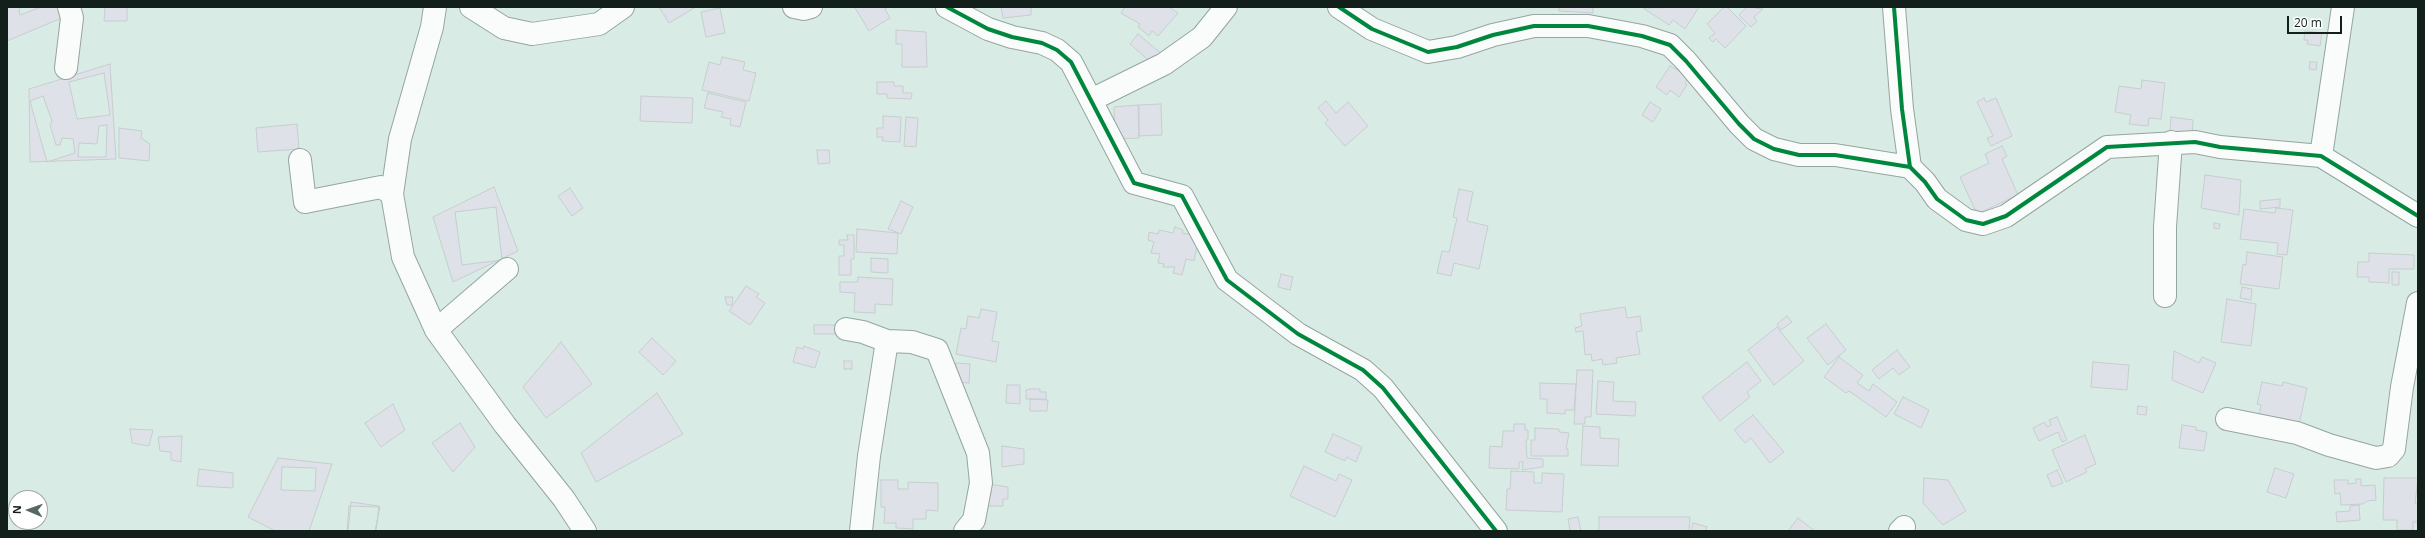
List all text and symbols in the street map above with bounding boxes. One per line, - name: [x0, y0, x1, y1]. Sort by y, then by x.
- scale bar: [2289, 8, 2344, 34]
- text: 20 m: [2294, 14, 2322, 31]
- north arrow: [8, 490, 48, 530]
- text: N: [9, 505, 24, 514]

